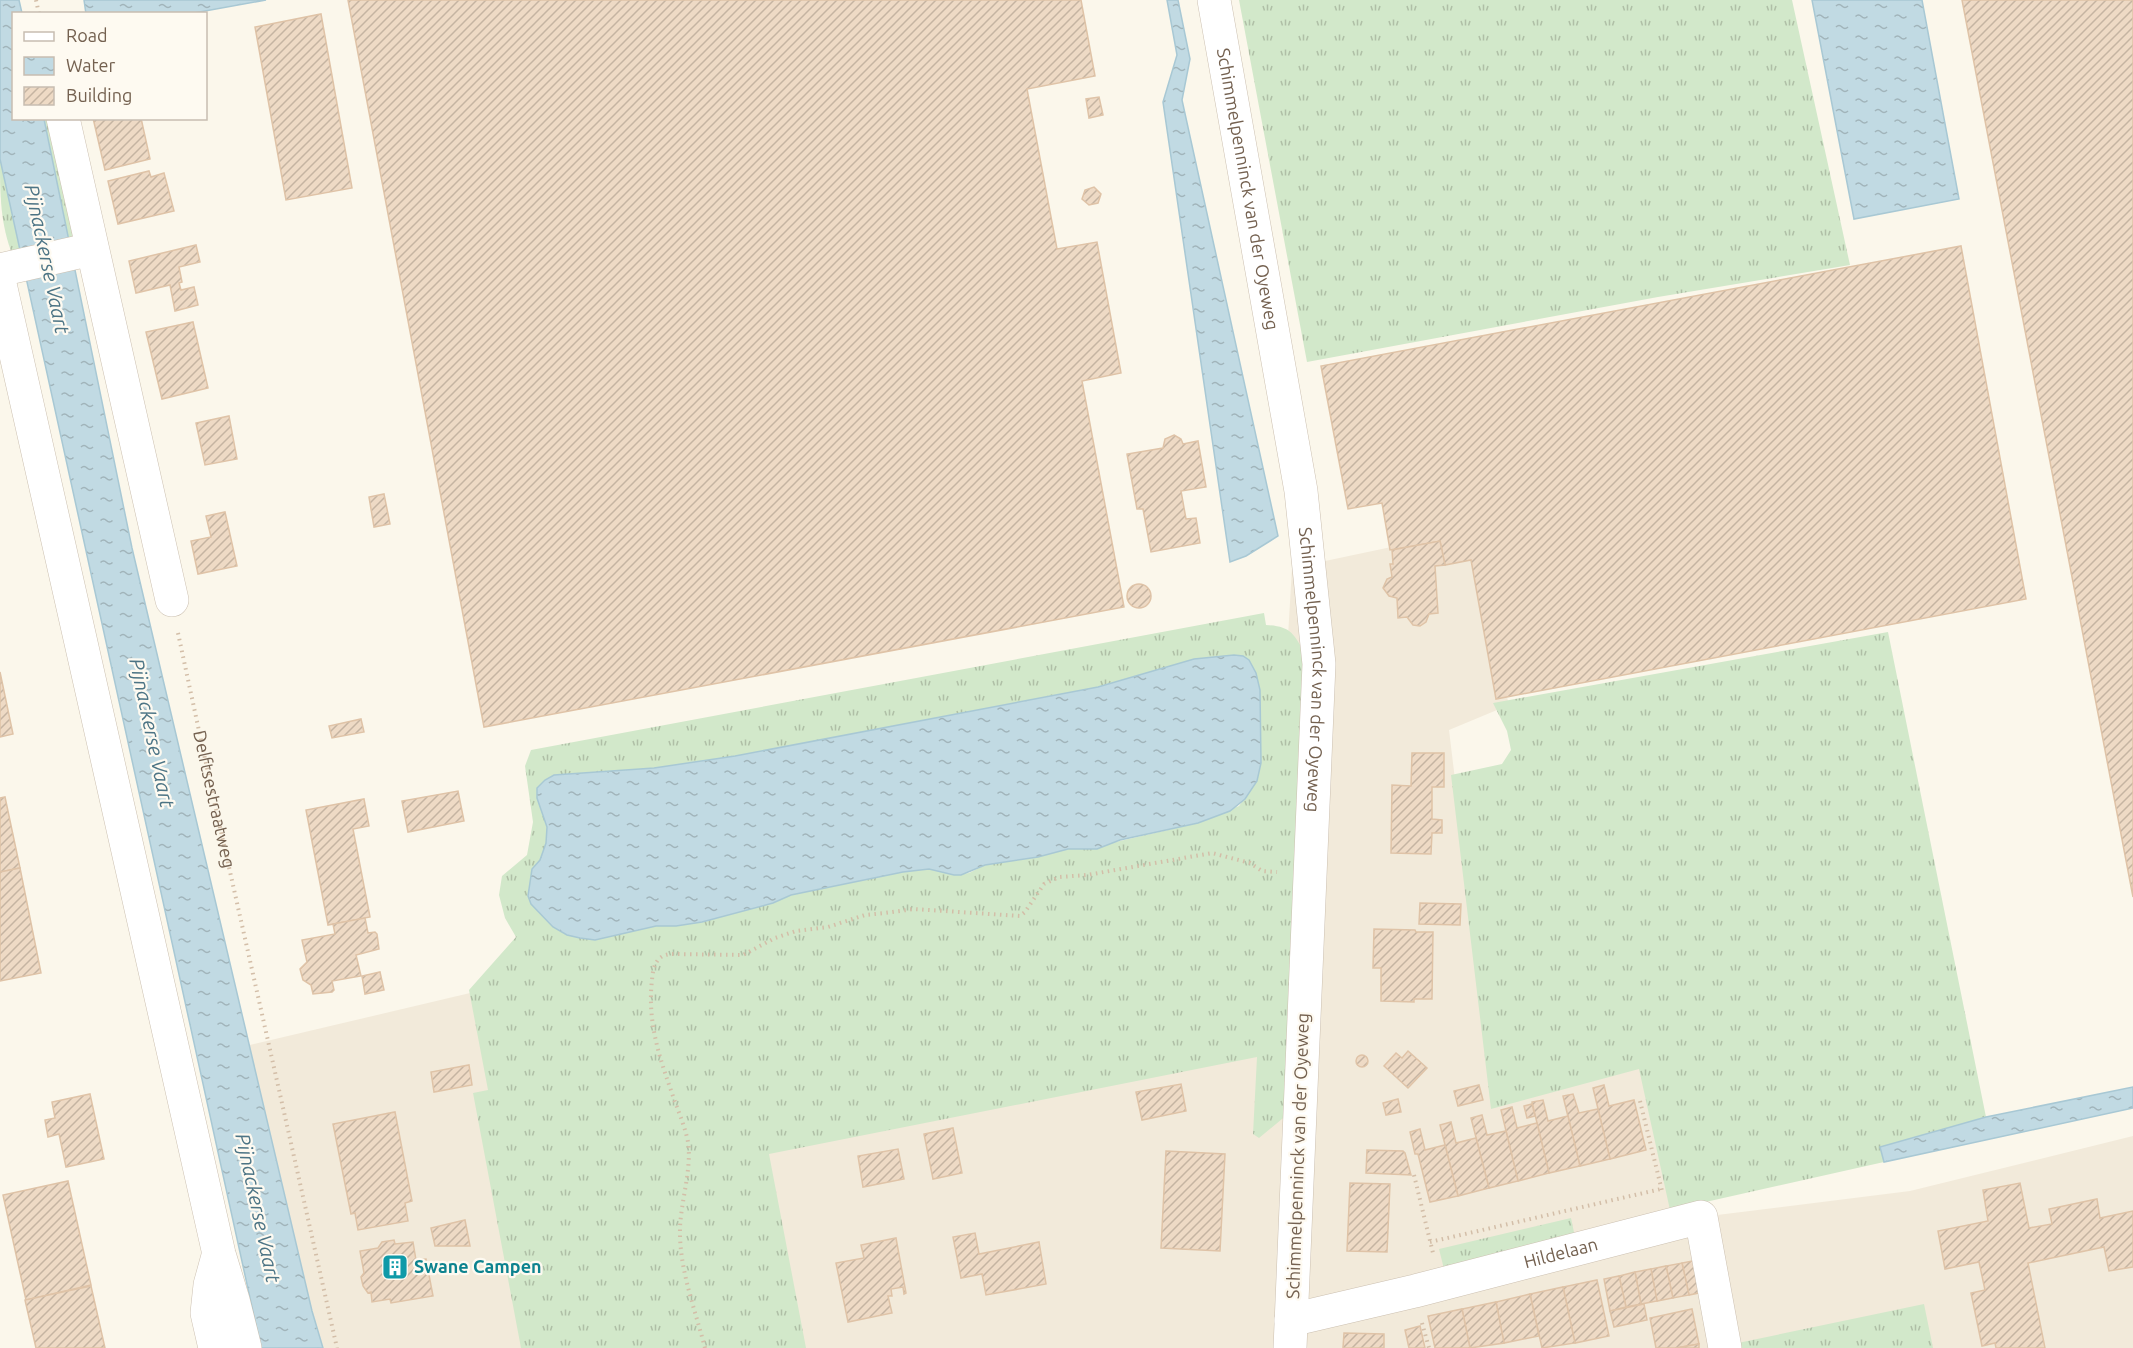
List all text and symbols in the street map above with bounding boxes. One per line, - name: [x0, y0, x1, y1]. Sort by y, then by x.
- legend: [12, 12, 207, 120]
- text: Road: [66, 25, 108, 45]
- street label: Schimmelpenninck van der Oyeweg: [1214, 46, 1283, 332]
- text: Water: [66, 55, 116, 75]
- text: Building: [66, 85, 132, 105]
- water label: Pijnackerse Vaart: [20, 182, 75, 336]
- street label: Schimmelpenninck van der Oyeweg: [1296, 526, 1330, 813]
- water label: Pijnackerse Vaart: [125, 656, 180, 810]
- street label: Delftsestraatweg: [190, 728, 240, 870]
- street label: Schimmelpenninck van der Oyeweg: [1282, 1013, 1312, 1299]
- water label: Pijnackerse Vaart: [231, 1131, 286, 1285]
- street label: Hildelaan: [1521, 1233, 1600, 1271]
- building icon: Swane Campen: [380, 1252, 410, 1282]
- place label: Swane Campen: [414, 1256, 542, 1276]

